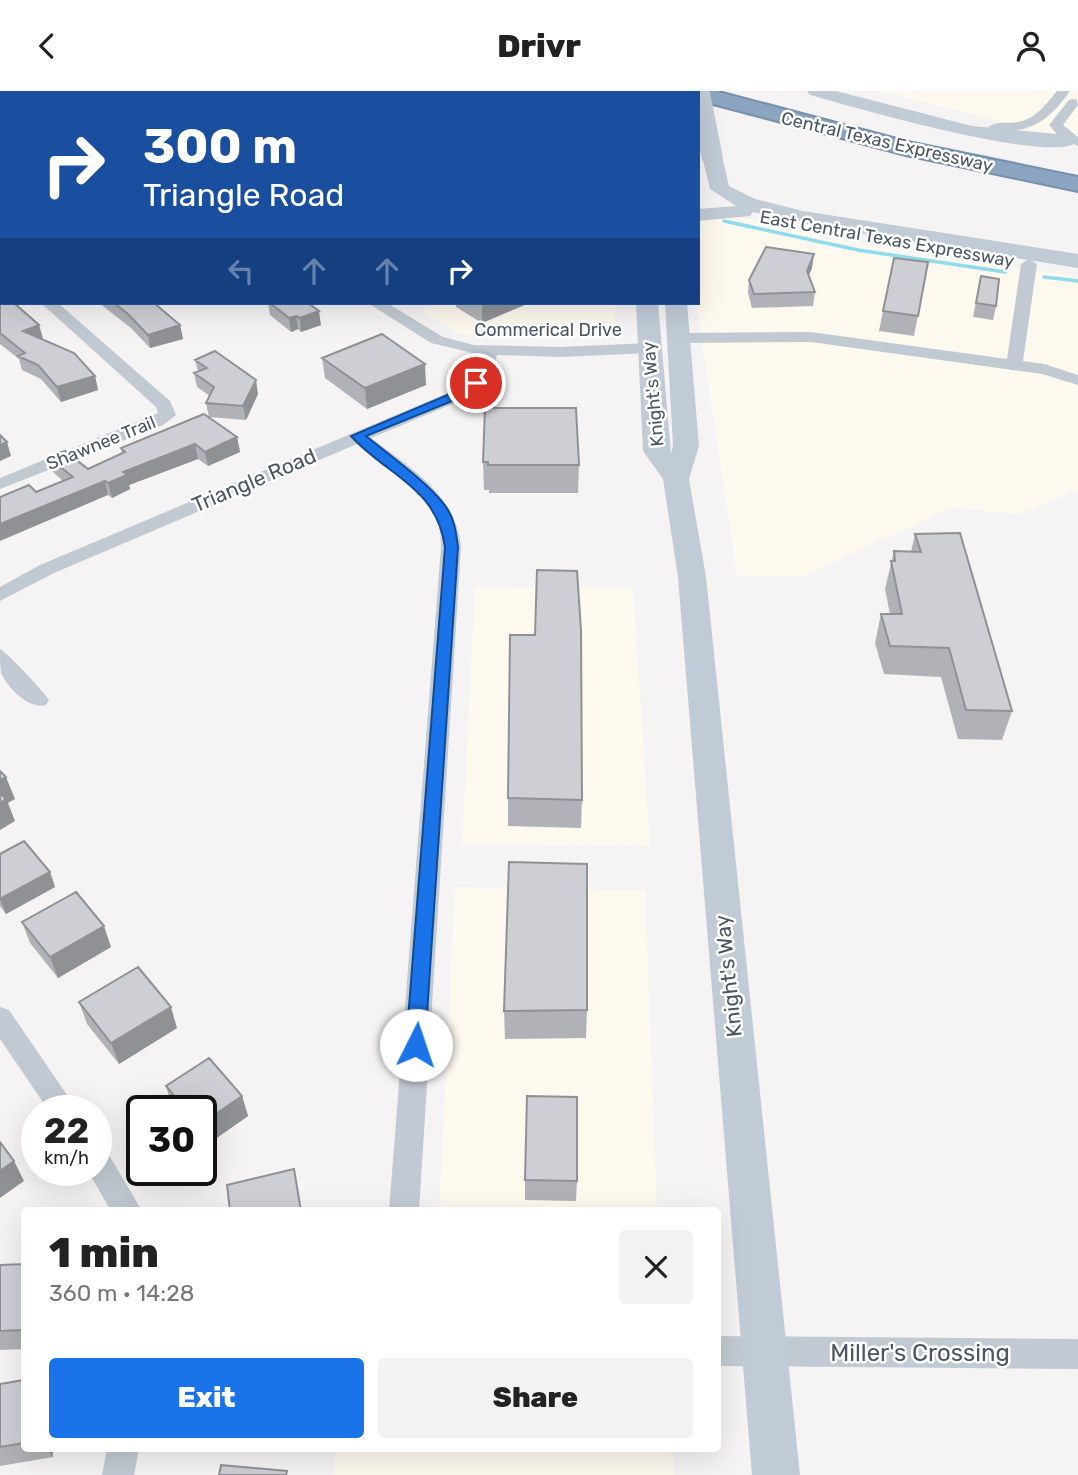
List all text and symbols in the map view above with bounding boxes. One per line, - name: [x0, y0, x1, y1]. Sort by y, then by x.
- icon: back: [28, 27, 66, 65]
- text: Drivr: [497, 27, 581, 65]
- icon: person: [1012, 27, 1050, 65]
- street label: Central Texas Expressway: [779, 107, 995, 177]
- text: 300 m: [143, 117, 297, 175]
- icon: right: [28, 119, 119, 210]
- text: Triangle Road: [143, 176, 344, 214]
- street label: East Central Texas Expressway: [758, 206, 1016, 272]
- icon: left: [222, 252, 260, 290]
- icon: ahead: [295, 252, 333, 290]
- icon: ahead: [368, 252, 406, 290]
- icon: right: [441, 252, 479, 290]
- street label: Commerical Drive: [474, 319, 622, 341]
- street label: Knight's Way: [637, 341, 669, 447]
- pin: [446, 353, 506, 413]
- icon: arrive: [457, 364, 495, 402]
- street label: Shawnee Trail: [43, 411, 159, 475]
- street label: Triangle Road: [188, 443, 320, 517]
- street label: Knight's Way: [709, 913, 747, 1038]
- position arrow: [379, 1008, 453, 1082]
- speed limit sign: 30: [126, 1095, 217, 1186]
- text: 22: [44, 1110, 89, 1152]
- text: km/h: [44, 1147, 89, 1169]
- text: 1 min: [49, 1228, 159, 1278]
- button: close: [619, 1230, 693, 1304]
- text: 360 m · 14:28: [49, 1279, 194, 1307]
- street label: Miller's Crossing: [830, 1339, 1010, 1367]
- button: Exit: [49, 1358, 364, 1438]
- button: Share: [378, 1358, 693, 1438]

